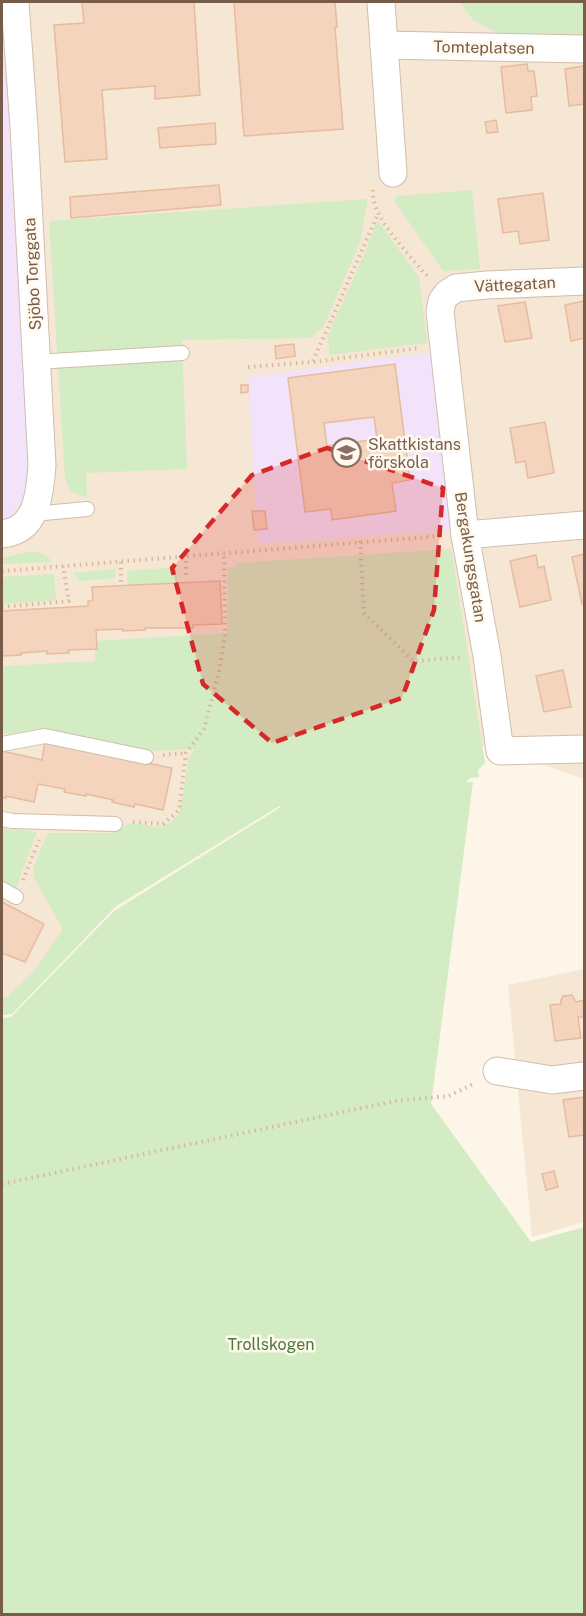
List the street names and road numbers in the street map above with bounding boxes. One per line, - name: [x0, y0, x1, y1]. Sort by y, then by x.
- street label: Tomteplatsen: [433, 37, 535, 58]
- street label: Sjöbo Torggata: [20, 217, 45, 331]
- street label: Vättegatan: [474, 273, 556, 296]
- street label: Bergakungsgatan: [451, 490, 490, 624]

